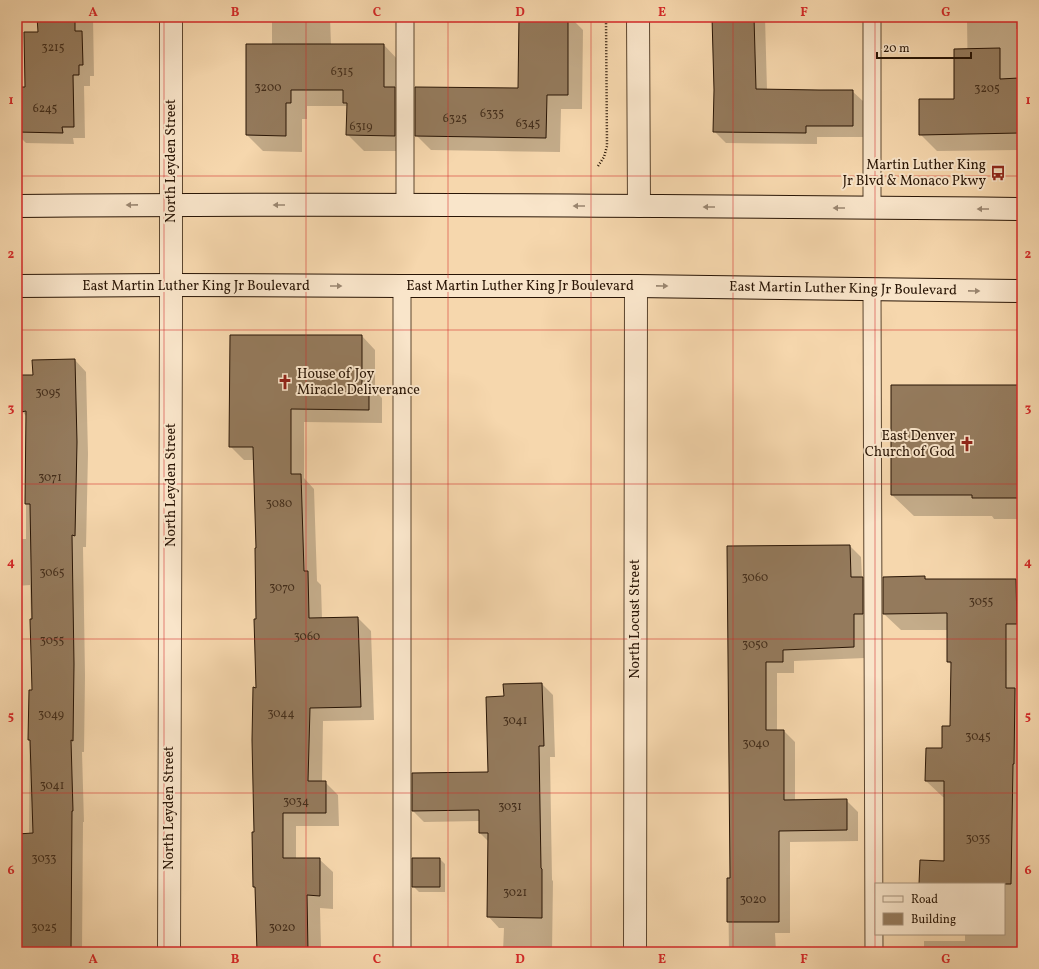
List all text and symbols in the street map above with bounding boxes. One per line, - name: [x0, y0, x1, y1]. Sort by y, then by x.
- text: A: [88, 4, 98, 22]
- text: B: [231, 4, 240, 22]
- text: C: [373, 4, 381, 22]
- text: D: [515, 4, 525, 22]
- text: E: [658, 4, 666, 22]
- text: F: [800, 4, 808, 22]
- text: G: [941, 4, 951, 22]
- scale bar: [877, 34, 971, 60]
- house number: 3215: [41, 40, 65, 56]
- text: 20 m: [883, 41, 910, 57]
- house number: 6315: [331, 64, 353, 80]
- house number: 3200: [254, 80, 282, 96]
- house number: 3205: [974, 81, 1000, 97]
- text: 1: [8, 92, 14, 110]
- text: 1: [1025, 92, 1031, 110]
- street label: North Leyden Street: [162, 99, 181, 223]
- house number: 6245: [33, 101, 58, 117]
- house number: 6335: [480, 106, 504, 122]
- house number: 6325: [443, 111, 467, 127]
- house number: 6345: [516, 116, 541, 132]
- house number: 6319: [350, 119, 372, 135]
- place label: Martin Luther King Jr Blvd & Monaco Pkwy: [842, 156, 986, 191]
- bus stop icon: Martin Luther King Jr Blvd & Monaco Pkwy: [989, 164, 1007, 182]
- one-way arrow: [125, 202, 138, 208]
- one-way arrow: [272, 202, 285, 208]
- one-way arrow: [572, 203, 585, 209]
- one-way arrow: [702, 204, 715, 210]
- one-way arrow: [833, 204, 845, 211]
- one-way arrow: [976, 206, 989, 212]
- text: 2: [8, 246, 15, 264]
- text: 2: [1025, 246, 1032, 264]
- street label: East Martin Luther King Jr Boulevard: [82, 277, 310, 296]
- street label: East Martin Luther King Jr Boulevard: [406, 277, 634, 296]
- street label: East Martin Luther King Jr Boulevard: [729, 278, 957, 300]
- one-way arrow: [330, 283, 343, 289]
- one-way arrow: [656, 283, 669, 289]
- one-way arrow: [968, 288, 981, 294]
- place label: House of Joy Miracle Deliverance: [297, 365, 420, 400]
- church icon: House of Joy Miracle Deliverance: [276, 373, 294, 391]
- house number: 3095: [35, 385, 61, 401]
- text: 3: [8, 400, 15, 418]
- text: 3: [1025, 400, 1032, 418]
- street label: North Leyden Street: [162, 423, 181, 547]
- place label: East Denver Church of God: [865, 427, 955, 462]
- church icon: East Denver Church of God: [958, 435, 976, 453]
- house number: 3071: [38, 470, 62, 486]
- house number: 3080: [266, 496, 292, 512]
- text: 4: [7, 554, 15, 572]
- text: 4: [1024, 554, 1032, 572]
- street label: North Locust Street: [626, 559, 645, 679]
- house number: 3065: [39, 565, 65, 581]
- house number: 3060: [742, 570, 768, 586]
- house number: 3070: [269, 580, 295, 596]
- house number: 3055: [969, 594, 993, 610]
- house number: 3060: [294, 629, 320, 645]
- house number: 3055: [40, 633, 64, 649]
- house number: 3050: [742, 637, 768, 653]
- house number: 3044: [267, 706, 295, 722]
- house number: 3049: [38, 707, 64, 723]
- text: 5: [8, 708, 14, 726]
- text: 5: [1025, 708, 1031, 726]
- house number: 3041: [503, 713, 527, 729]
- house number: 3045: [965, 729, 991, 745]
- house number: 3040: [743, 736, 769, 752]
- street label: North Leyden Street: [160, 746, 179, 870]
- house number: 3041: [40, 778, 64, 794]
- house number: 3034: [283, 794, 309, 810]
- house number: 3031: [498, 799, 522, 815]
- house number: 3035: [966, 831, 991, 847]
- house number: 3033: [31, 851, 57, 867]
- text: 6: [7, 862, 15, 880]
- text: 6: [1024, 862, 1032, 880]
- legend: [875, 883, 1005, 935]
- house number: 3021: [503, 885, 527, 901]
- house number: 3020: [740, 892, 766, 908]
- text: Road: [911, 892, 938, 908]
- text: Building: [911, 912, 956, 928]
- house number: 3025: [31, 920, 57, 936]
- house number: 3020: [269, 920, 295, 936]
- text: A: [88, 951, 98, 969]
- text: B: [231, 951, 240, 969]
- text: C: [373, 951, 381, 969]
- text: D: [515, 951, 525, 969]
- text: E: [658, 951, 666, 969]
- text: F: [800, 951, 808, 969]
- text: G: [941, 951, 951, 969]

